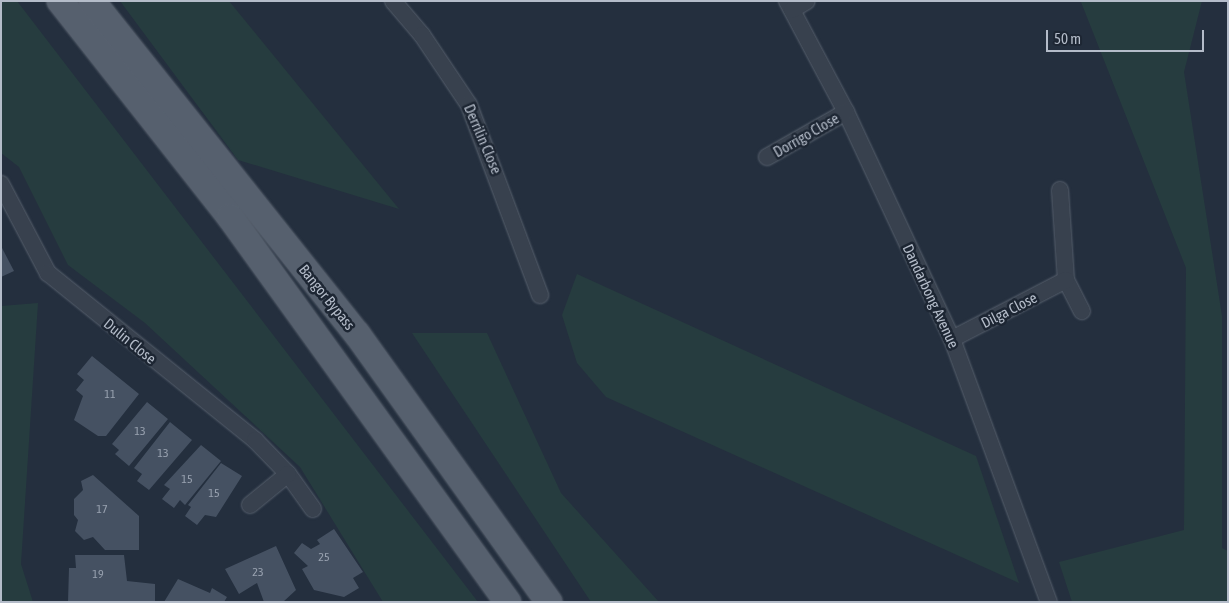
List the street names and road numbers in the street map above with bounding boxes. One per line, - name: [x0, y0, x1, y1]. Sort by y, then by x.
- street label: Derrilin Close: [460, 101, 506, 177]
- street label: Dorrigo Close: [770, 109, 842, 161]
- street label: Dandarbong Avenue: [899, 241, 963, 351]
- street label: Bangor Bypass: [295, 261, 359, 333]
- street label: Dilga Close: [978, 288, 1040, 332]
- street label: Dulin Close: [100, 314, 160, 368]

